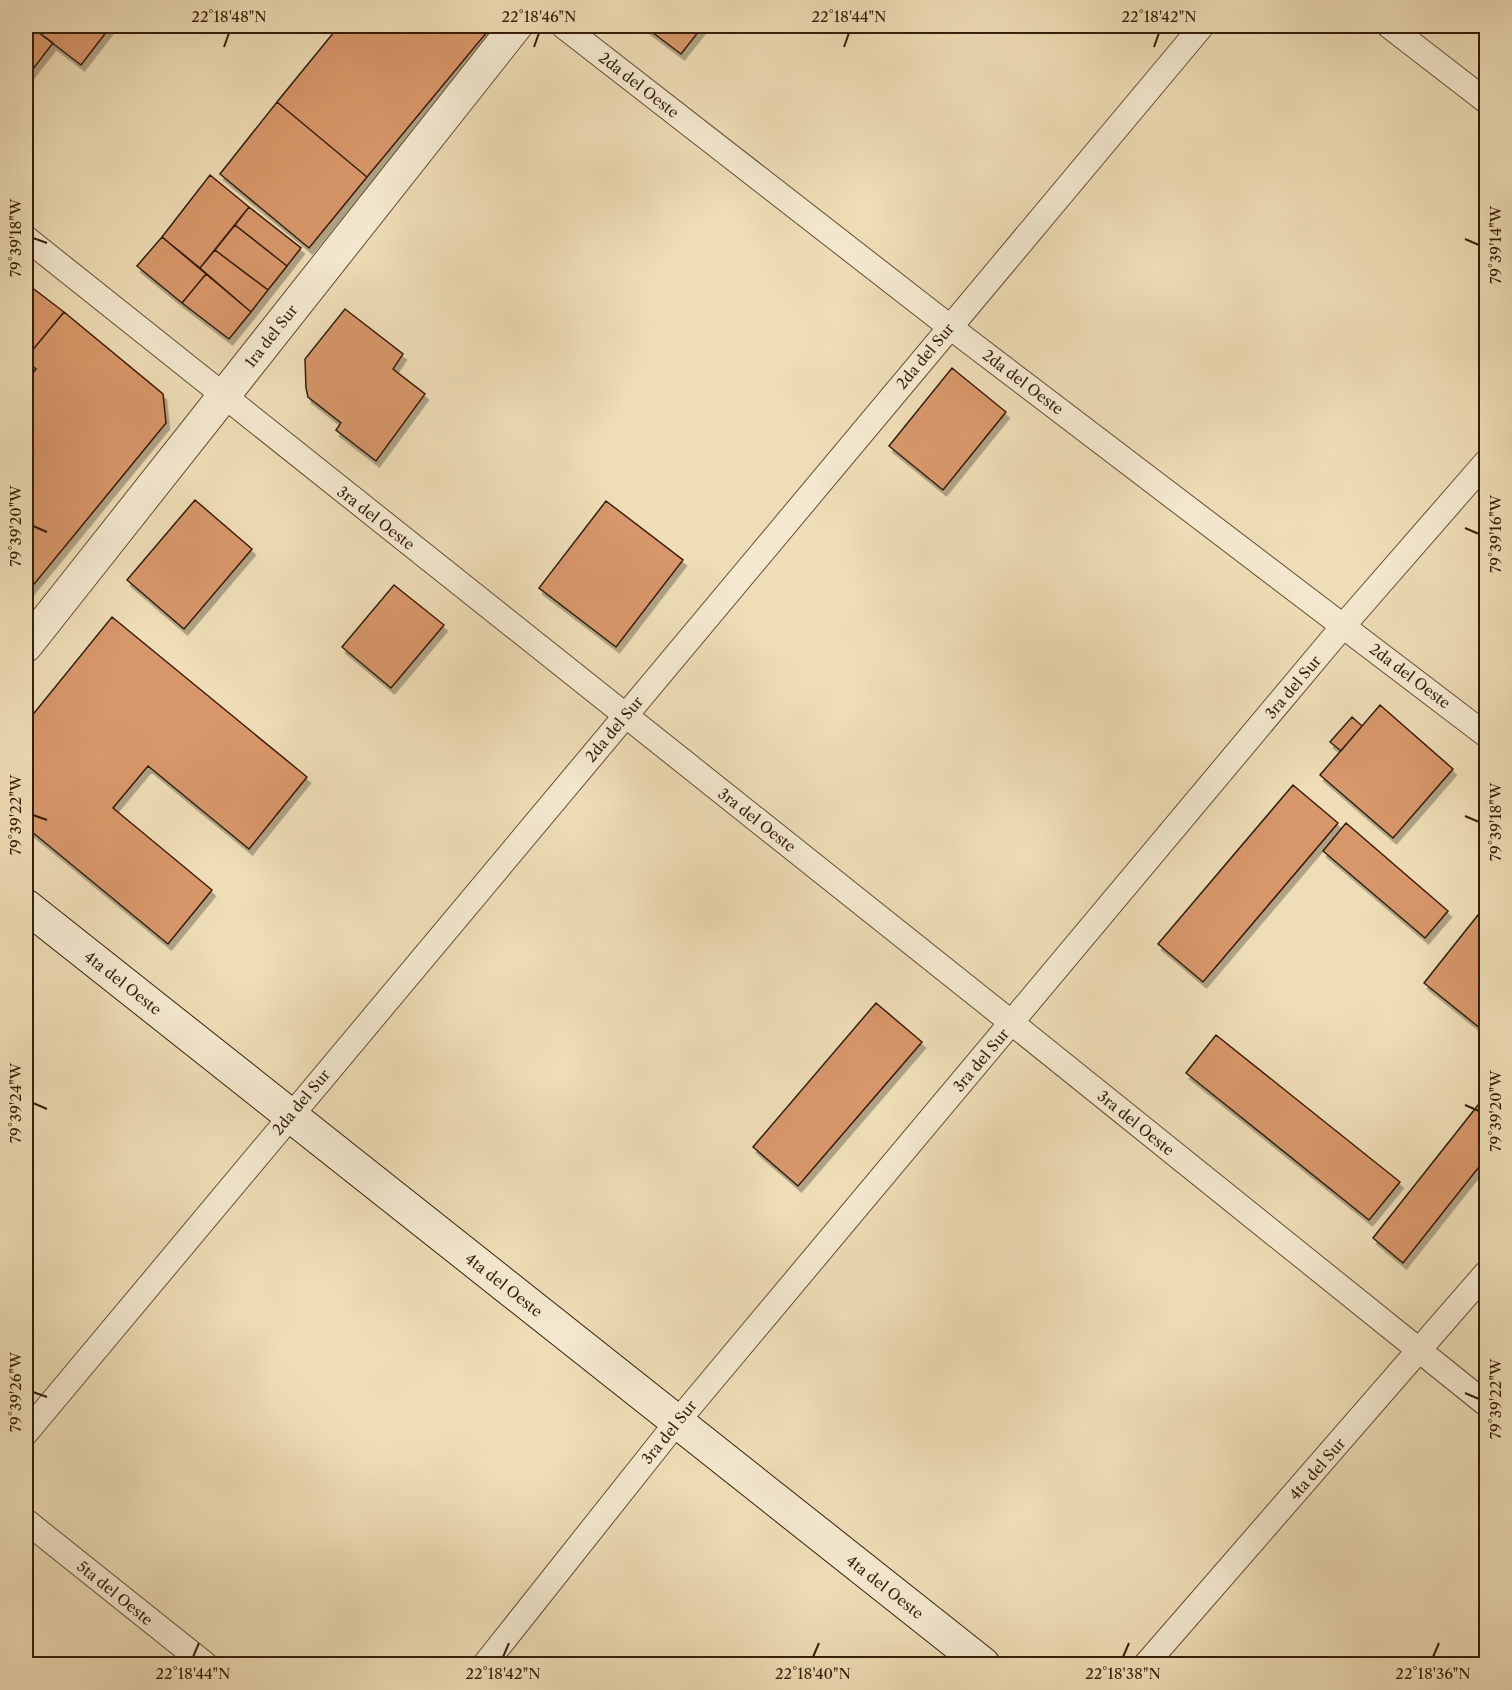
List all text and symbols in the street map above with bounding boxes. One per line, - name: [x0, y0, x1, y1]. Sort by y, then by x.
- text: 22°18'48"N: [191, 7, 267, 26]
- text: 22°18'46"N: [501, 7, 577, 26]
- text: 22°18'44"N: [811, 7, 887, 26]
- text: 22°18'42"N: [1121, 7, 1197, 26]
- street label: 2da del Oeste: [595, 48, 683, 122]
- text: 79°39'18"W: [6, 198, 25, 277]
- text: 79°39'14"W: [1486, 205, 1505, 284]
- street label: 1ra del Sur: [240, 300, 302, 371]
- street label: 2da del Sur: [892, 319, 958, 393]
- street label: 2da del Oeste: [979, 345, 1067, 419]
- street label: 3ra del Oeste: [333, 482, 419, 554]
- text: 79°39'20"W: [6, 485, 25, 567]
- text: 79°39'16"W: [1486, 494, 1505, 573]
- street label: 2da del Oeste: [1366, 639, 1454, 713]
- street label: 3ra del Sur: [1261, 651, 1325, 723]
- street label: 2da del Sur: [581, 692, 647, 766]
- text: 79°39'22"W: [6, 774, 25, 855]
- text: 79°39'18"W: [1486, 782, 1505, 861]
- street label: 3ra del Oeste: [714, 784, 800, 856]
- street label: 4ta del Oeste: [81, 947, 165, 1019]
- street label: 3ra del Sur: [949, 1024, 1013, 1096]
- text: 79°39'24"W: [6, 1062, 25, 1143]
- street label: 2da del Sur: [268, 1065, 334, 1139]
- text: 79°39'20"W: [1486, 1070, 1505, 1152]
- street label: 3ra del Oeste: [1094, 1086, 1178, 1160]
- street label: 4ta del Oeste: [462, 1249, 546, 1321]
- text: 79°39'26"W: [6, 1351, 25, 1432]
- text: 79°39'22"W: [1486, 1358, 1505, 1439]
- street label: 3ra del Sur: [637, 1396, 701, 1468]
- street label: 4ta del Sur: [1285, 1433, 1350, 1504]
- street label: 4ta del Oeste: [843, 1551, 927, 1623]
- street label: 5ta del Oeste: [73, 1557, 157, 1629]
- text: 22°18'44"N: [155, 1664, 231, 1683]
- text: 22°18'42"N: [465, 1664, 541, 1683]
- text: 22°18'40"N: [775, 1664, 851, 1683]
- text: 22°18'38"N: [1085, 1664, 1161, 1683]
- text: 22°18'36"N: [1395, 1664, 1471, 1683]

